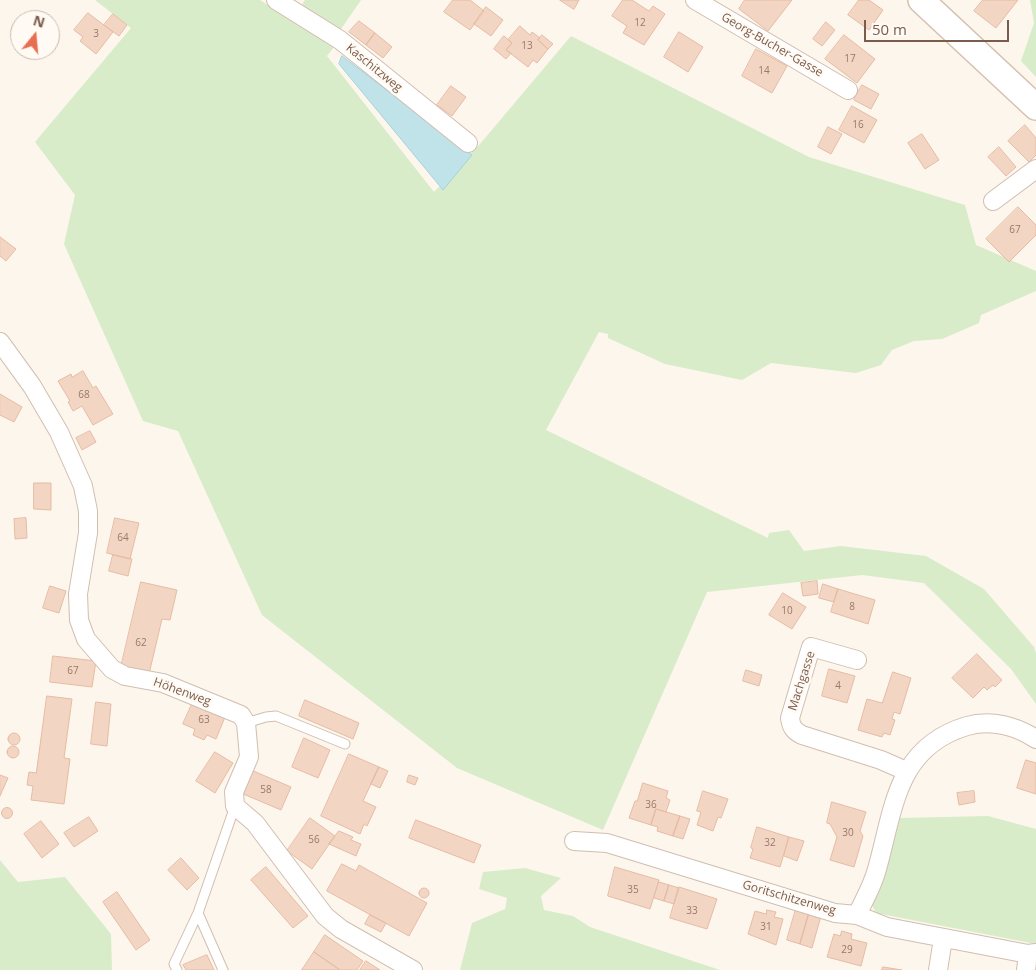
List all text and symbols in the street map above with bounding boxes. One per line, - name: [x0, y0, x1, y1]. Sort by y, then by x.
- north arrow: [10, 10, 60, 60]
- text: N: [31, 10, 47, 32]
- street label: Georg-Bucher-Gasse: [718, 10, 826, 80]
- scale bar: [866, 10, 1011, 42]
- house number: 12: [634, 17, 646, 29]
- text: 50 m: [872, 19, 907, 39]
- house number: 3: [93, 28, 99, 40]
- house number: 13: [521, 40, 533, 52]
- street label: Kaschitzweg: [343, 41, 405, 95]
- house number: 17: [844, 53, 856, 65]
- house number: 14: [758, 65, 770, 77]
- house number: 16: [852, 119, 864, 131]
- house number: 67: [1009, 224, 1021, 236]
- house number: 68: [78, 389, 90, 401]
- house number: 64: [117, 532, 129, 544]
- house number: 8: [849, 601, 855, 613]
- house number: 10: [781, 605, 793, 617]
- house number: 62: [135, 637, 147, 649]
- street label: Machgasse: [786, 649, 818, 713]
- house number: 67: [67, 665, 79, 677]
- street label: Höhenweg: [151, 675, 213, 709]
- house number: 4: [835, 680, 841, 692]
- house number: 63: [198, 714, 210, 726]
- house number: 58: [260, 784, 272, 796]
- house number: 36: [645, 799, 657, 811]
- house number: 30: [842, 827, 854, 839]
- house number: 56: [308, 834, 320, 846]
- house number: 32: [764, 837, 776, 849]
- street label: Goritschitzenweg: [741, 878, 837, 918]
- house number: 35: [627, 884, 639, 896]
- house number: 33: [686, 905, 698, 917]
- house number: 31: [760, 921, 772, 933]
- house number: 29: [841, 944, 853, 956]

